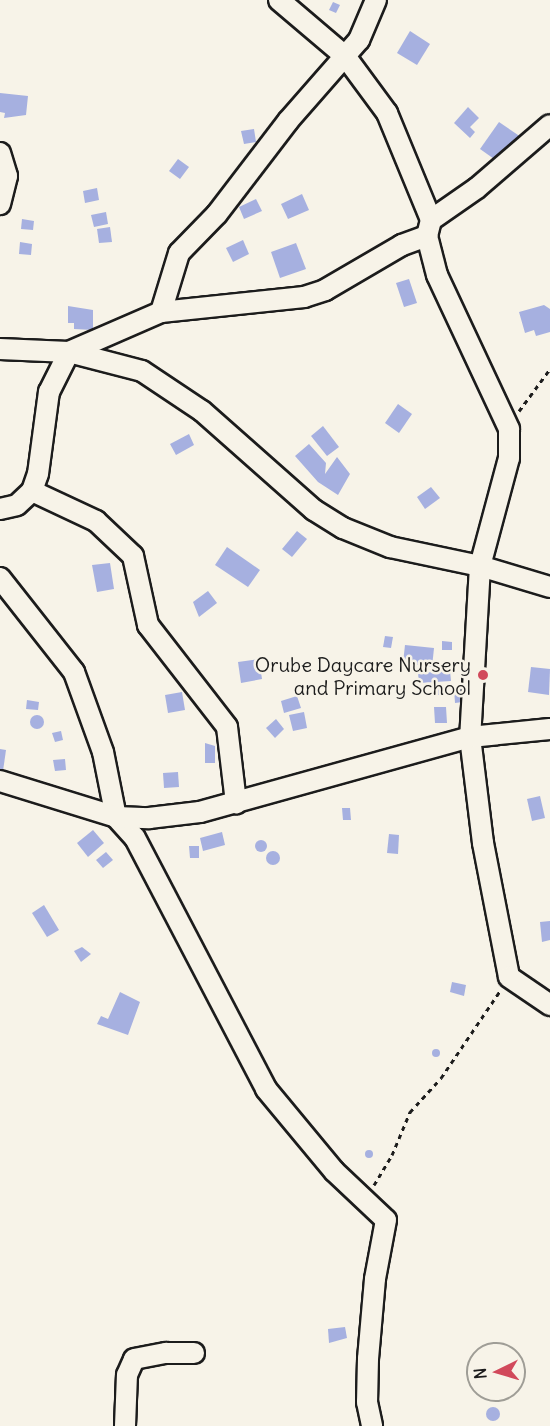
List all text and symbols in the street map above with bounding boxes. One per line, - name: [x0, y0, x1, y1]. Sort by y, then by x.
- place label: Orube Daycare Nursery and Primary School: [255, 652, 471, 699]
- marker: Orube Daycare Nursery and Primary School: [476, 668, 490, 682]
- north arrow: [466, 1342, 526, 1402]
- text: N: [470, 1367, 491, 1380]

